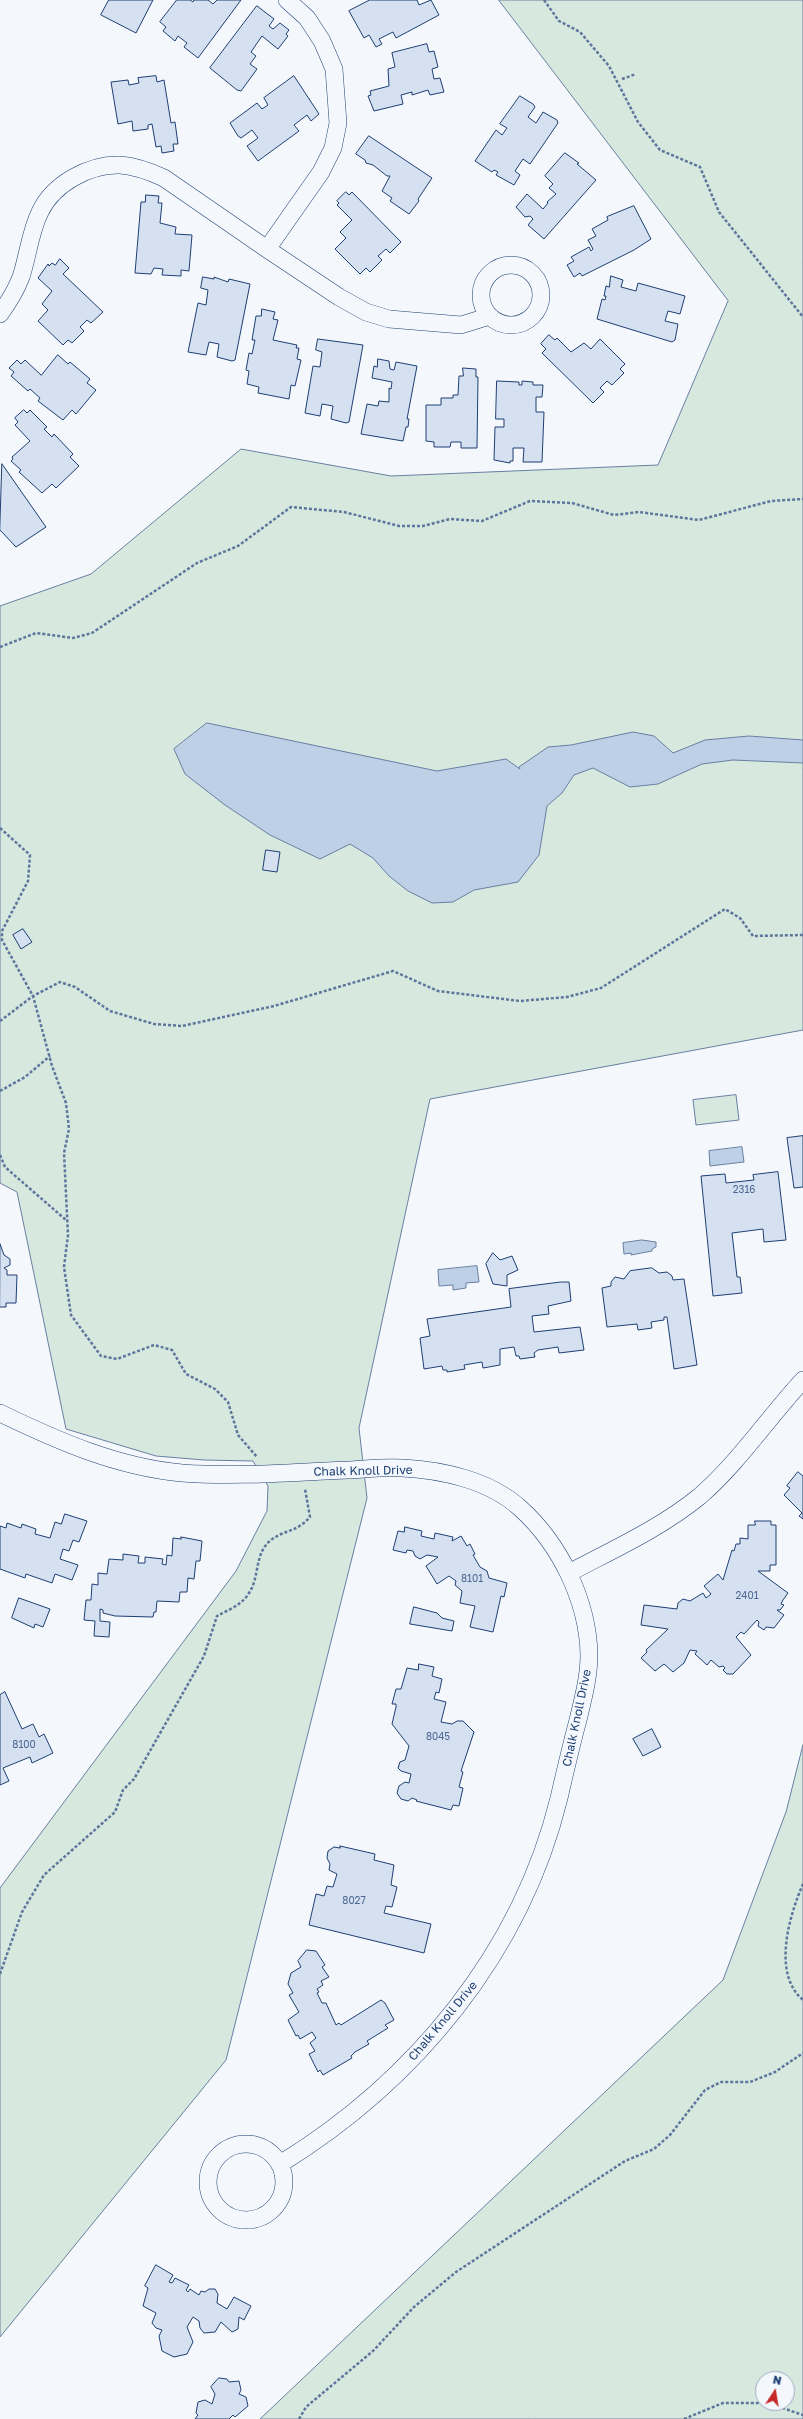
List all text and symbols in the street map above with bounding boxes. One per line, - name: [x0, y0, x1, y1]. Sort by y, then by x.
- house number: 2316: [733, 1184, 755, 1196]
- street label: Chalk Knoll Drive: [313, 1463, 413, 1479]
- house number: 8101: [461, 1573, 483, 1585]
- house number: 2401: [736, 1590, 758, 1602]
- street label: Chalk Knoll Drive: [560, 1668, 594, 1768]
- house number: 8045: [426, 1731, 450, 1743]
- house number: 8100: [12, 1739, 36, 1751]
- house number: 8027: [342, 1895, 366, 1907]
- street label: Chalk Knoll Drive: [406, 1978, 480, 2064]
- north arrow: [755, 2371, 795, 2411]
- text: N: [772, 2373, 783, 2387]

